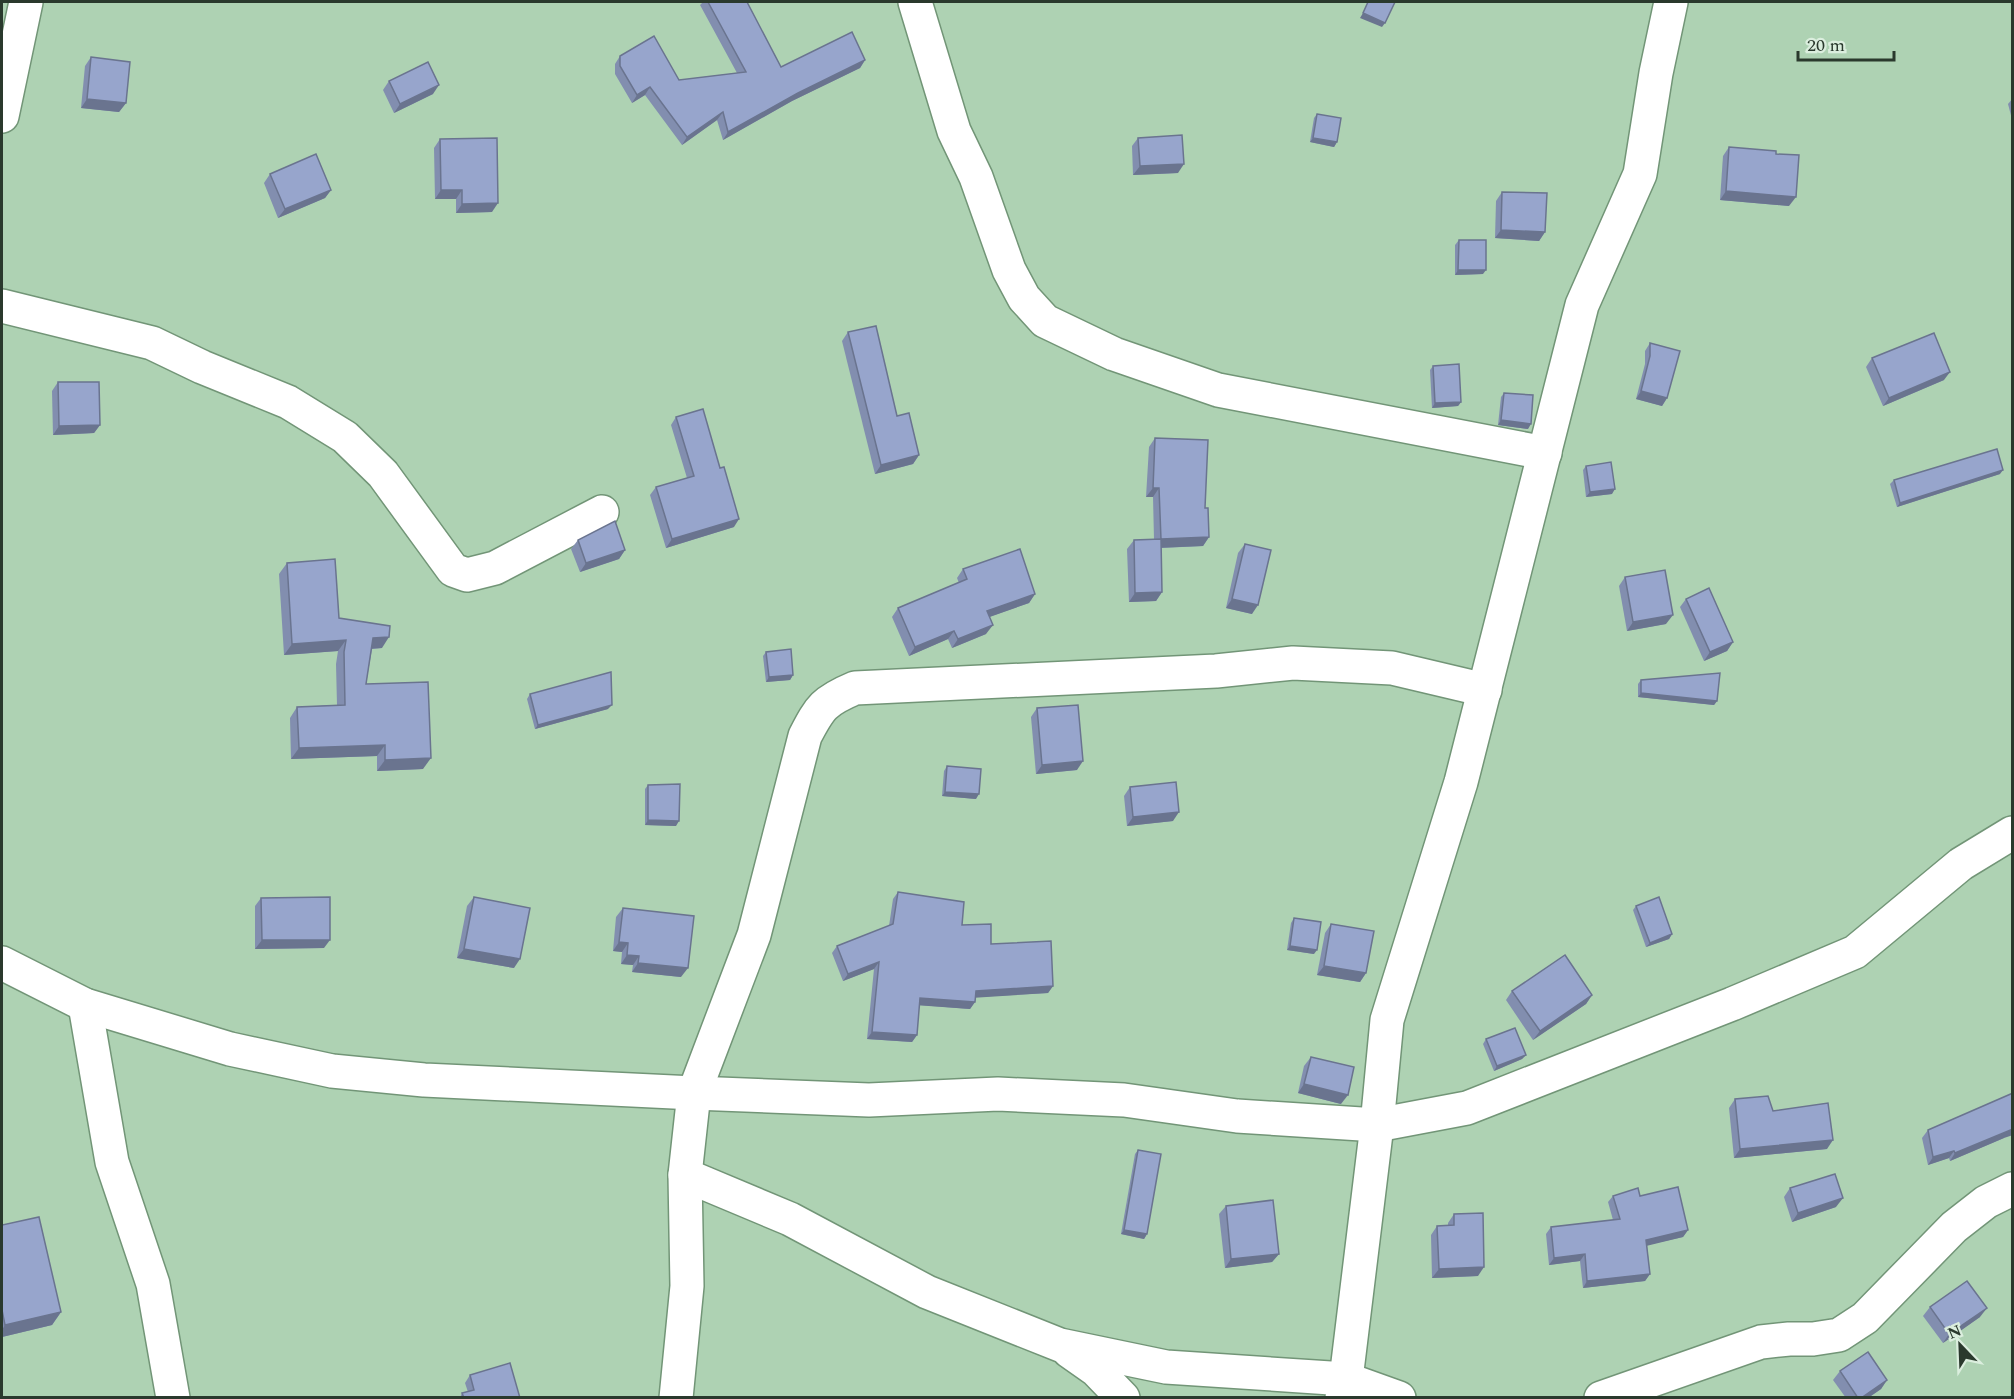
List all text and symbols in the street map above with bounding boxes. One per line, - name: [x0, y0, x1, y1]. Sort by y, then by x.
- scale bar: [1798, 24, 1894, 62]
- text: 20 m: [1807, 32, 1845, 59]
- north arrow: [1930, 1315, 1990, 1375]
- text: N: [1944, 1319, 1965, 1346]

